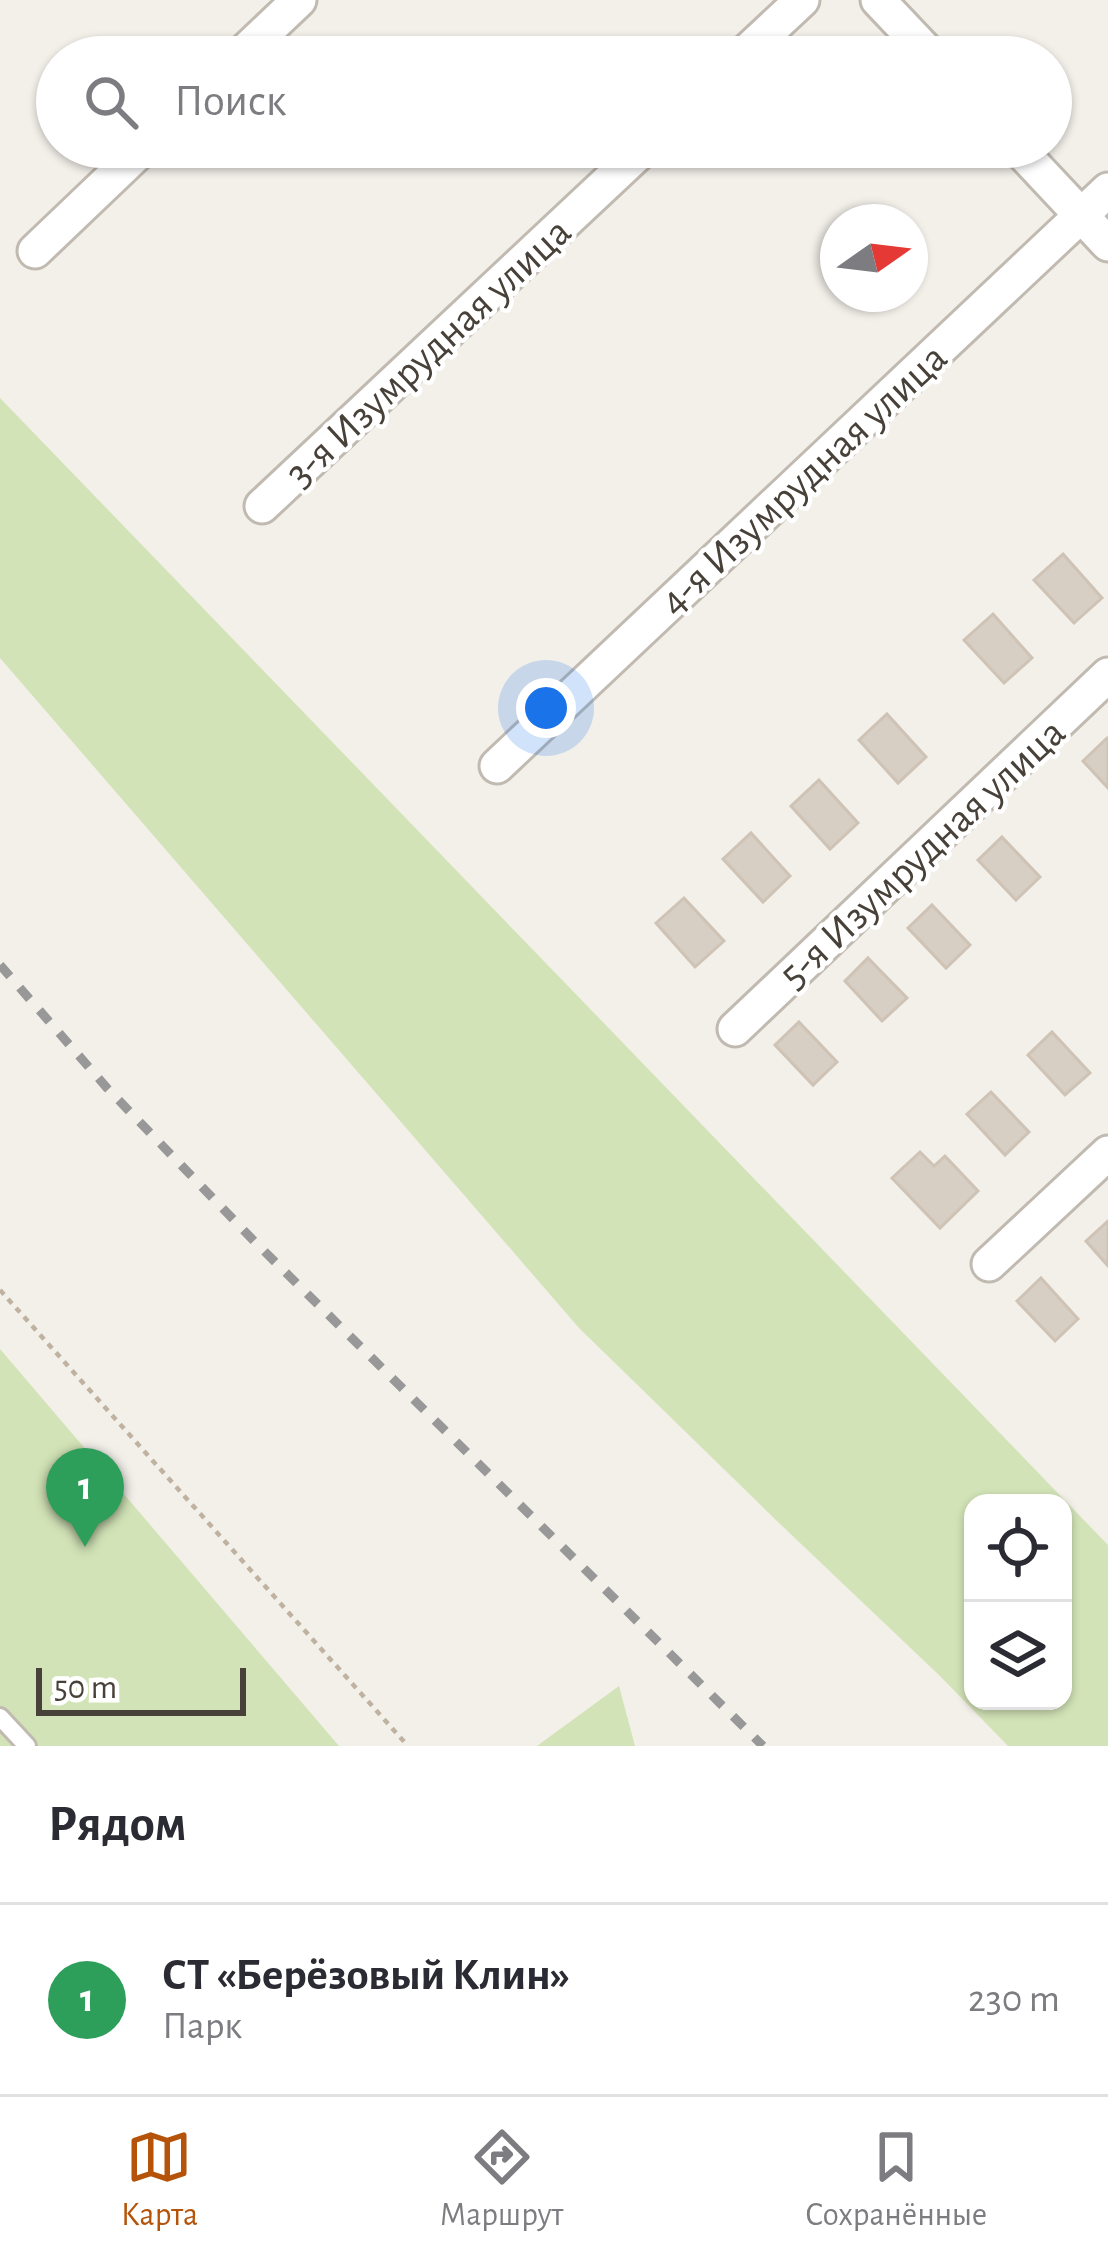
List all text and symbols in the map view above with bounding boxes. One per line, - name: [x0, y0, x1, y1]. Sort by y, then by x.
- search box: [36, 36, 1072, 168]
- icon: search: [78, 69, 144, 135]
- text: Поиск: [174, 79, 286, 124]
- north arrow: [820, 204, 928, 312]
- street label: 3-я Изумрудная улица: [278, 210, 579, 495]
- street label: 4-я Изумрудная улица: [652, 336, 955, 623]
- your location: [516, 678, 576, 738]
- street label: 5-я Изумрудная улица: [772, 711, 1073, 996]
- pin: 1: [46, 1448, 124, 1547]
- map controls: [964, 1494, 1072, 1710]
- button: locate: [964, 1494, 1072, 1602]
- button: layers: [964, 1602, 1072, 1710]
- scale bar: [36, 1662, 246, 1715]
- text: 50 m: [54, 1672, 117, 1705]
- text: Рядом: [48, 1799, 187, 1850]
- text: СТ «Берёзовый Клин»: [162, 1953, 570, 1998]
- text: 1: [80, 1980, 94, 2019]
- text: 230 m: [968, 1980, 1060, 2019]
- text: Парк: [162, 2007, 242, 2046]
- tab: Карта: [121, 2124, 198, 2236]
- tab: Маршрут: [440, 2124, 563, 2236]
- tab: Сохранённые: [805, 2124, 987, 2236]

